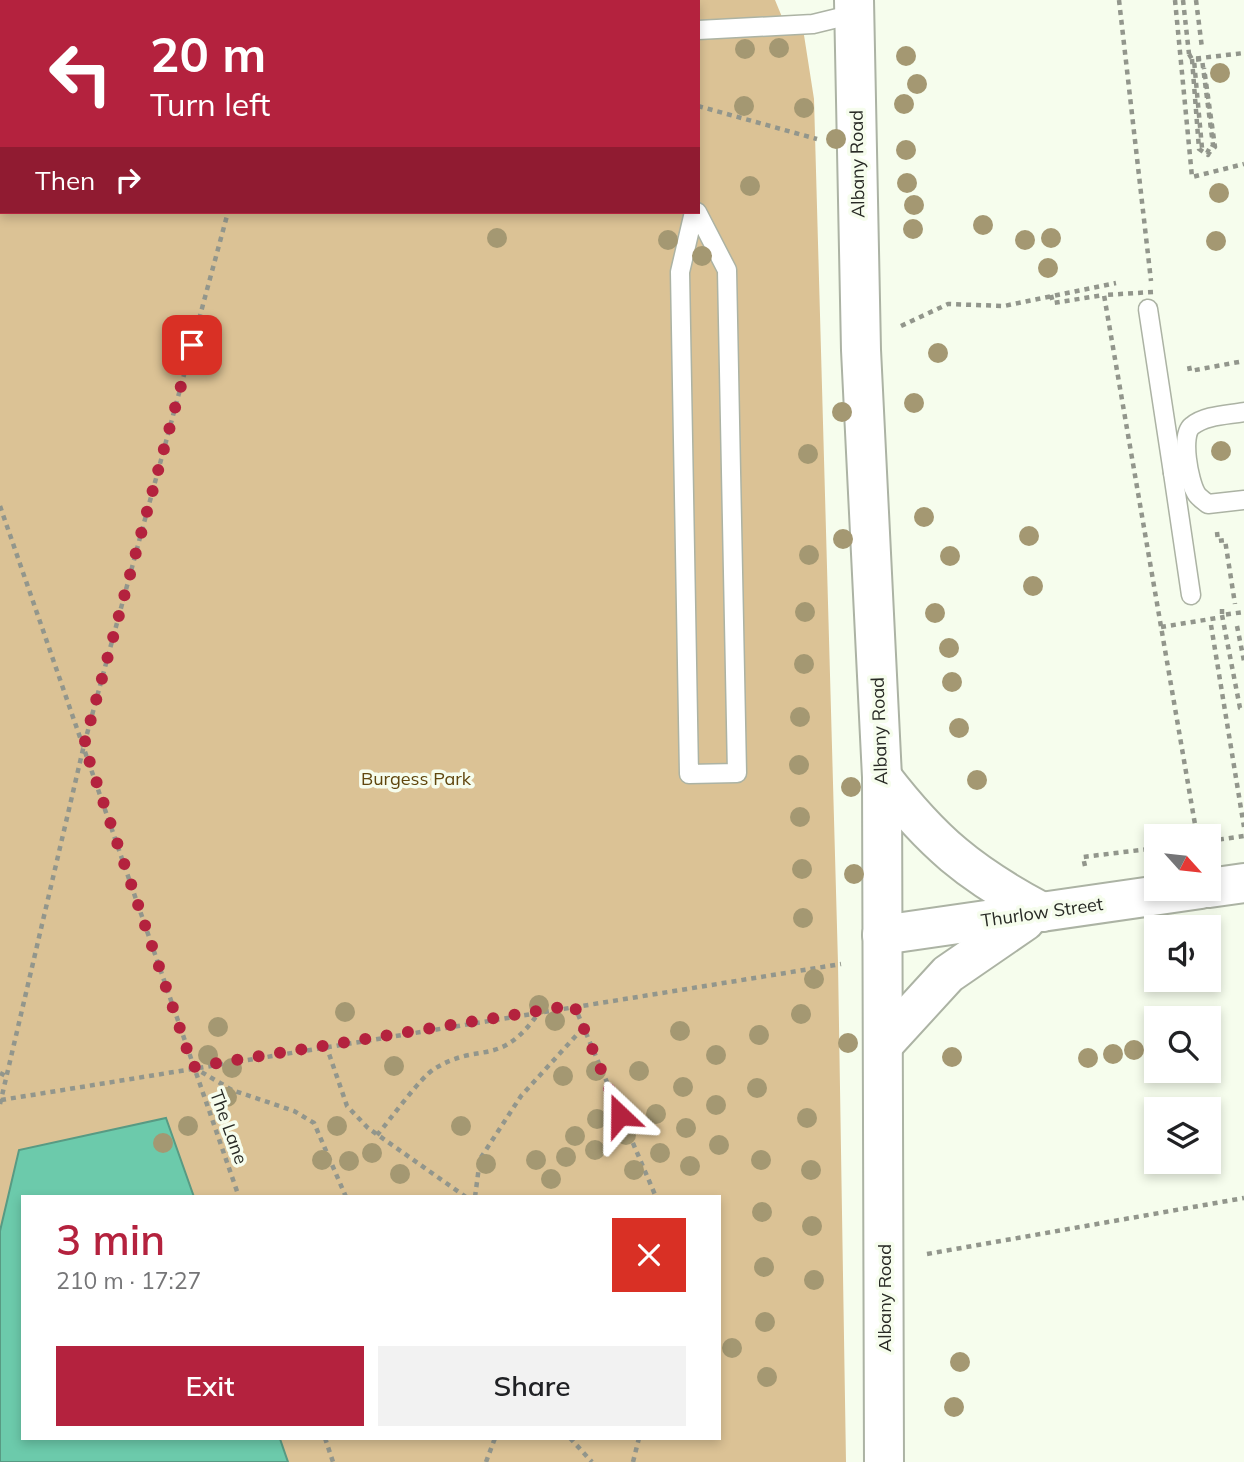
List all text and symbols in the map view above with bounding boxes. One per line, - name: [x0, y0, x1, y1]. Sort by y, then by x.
- text: 20 m: [150, 23, 266, 84]
- icon: left: [35, 28, 126, 119]
- text: Turn left: [150, 84, 270, 124]
- street label: Albany Road: [845, 110, 869, 218]
- icon: right: [109, 161, 147, 199]
- text: Then: [35, 164, 95, 197]
- pin: [162, 315, 222, 375]
- icon: arrive: [173, 326, 211, 364]
- street label: Albany Road: [866, 677, 892, 785]
- park label: Burgess Park: [361, 767, 472, 790]
- north arrow: [1144, 824, 1222, 901]
- map controls: [1144, 824, 1221, 1174]
- street label: Thurlow Street: [980, 892, 1104, 932]
- button: sound: [1144, 915, 1221, 992]
- button: search: [1144, 1006, 1221, 1083]
- position arrow: [583, 1078, 657, 1152]
- street label: The Lane: [205, 1087, 253, 1167]
- button: layers: [1144, 1097, 1221, 1174]
- text: 3 min: [56, 1213, 165, 1266]
- button: close: [612, 1218, 686, 1292]
- street label: Albany Road: [873, 1244, 896, 1352]
- text: 210 m · 17:27: [56, 1266, 201, 1295]
- button: Exit: [56, 1346, 364, 1426]
- button: Share: [378, 1346, 686, 1426]

